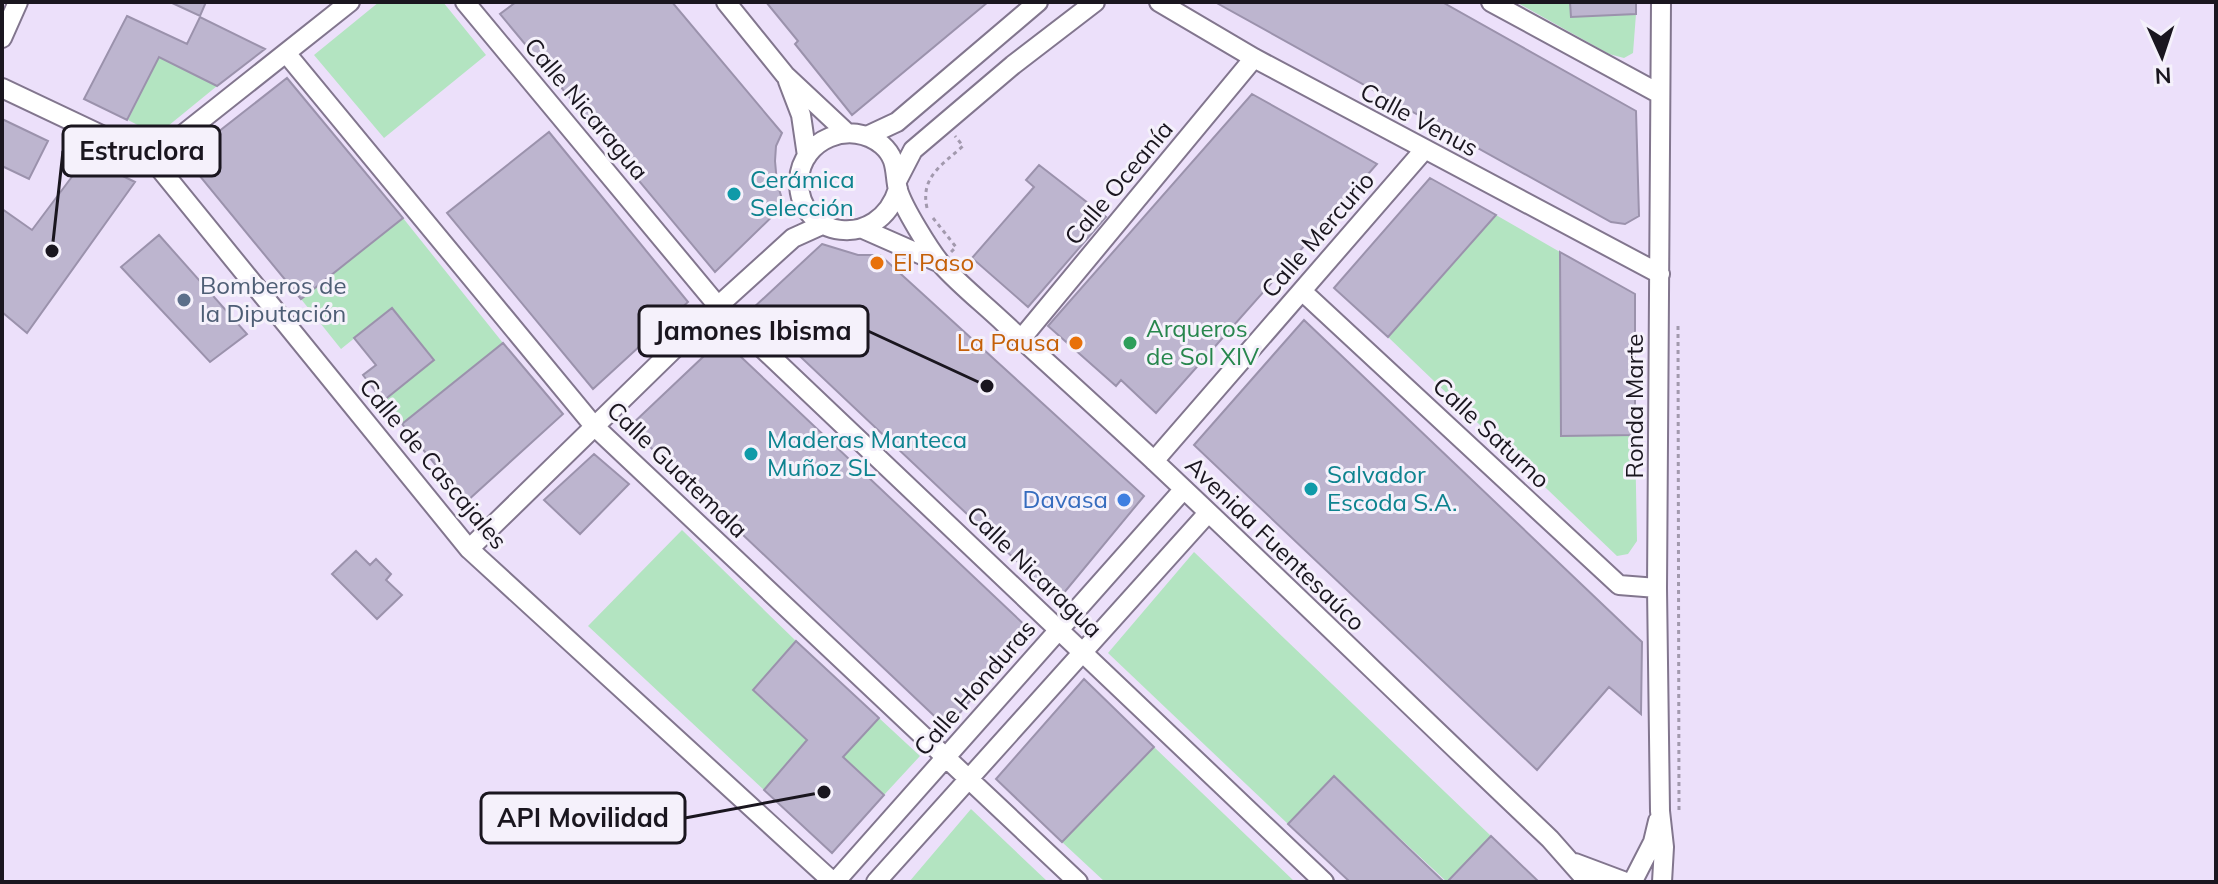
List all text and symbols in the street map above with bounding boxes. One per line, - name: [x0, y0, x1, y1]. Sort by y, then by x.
- north arrow: [2122, 16, 2202, 96]
- street label: Calle Nicaragua: [518, 31, 655, 186]
- text: N: [2154, 62, 2172, 90]
- street label: Calle Venus: [1355, 76, 1484, 163]
- street label: Calle Oceanía: [1058, 114, 1179, 251]
- callout: Estruclora: [63, 126, 220, 176]
- text: Estruclora: [79, 134, 205, 167]
- place label: Cerámica Selección: [750, 164, 855, 222]
- street label: Calle Mercurio: [1254, 165, 1380, 304]
- marker: Cerámica Selección: [725, 185, 743, 203]
- place label: El Paso: [893, 247, 974, 277]
- marker: El Paso: [868, 254, 886, 272]
- place label: Bomberos de la Diputación: [200, 270, 346, 328]
- marker: Bomberos de la Diputación: [175, 291, 193, 309]
- callout: Jamones Ibisma: [639, 306, 868, 356]
- place label: Arqueros de Sol XIV: [1146, 313, 1259, 371]
- text: Jamones Ibisma: [654, 314, 852, 347]
- place label: La Pausa: [957, 327, 1060, 357]
- marker: La Pausa: [1067, 334, 1085, 352]
- marker: Arqueros de Sol XIV: [1121, 334, 1139, 352]
- street label: Ronda Marte: [1619, 334, 1649, 478]
- street label: Calle Saturno: [1427, 370, 1556, 494]
- street label: Calle de Cascajales: [353, 372, 514, 555]
- street label: Calle Guatemala: [601, 395, 754, 544]
- place label: Maderas Manteca Muñoz SL: [767, 424, 967, 482]
- marker: Maderas Manteca Muñoz SL: [742, 445, 760, 463]
- street label: Avenida Fuentesaúco: [1179, 450, 1372, 637]
- place label: Salvador Escoda S.A.: [1327, 459, 1458, 517]
- marker: Salvador Escoda S.A.: [1302, 480, 1320, 498]
- place label: Davasa: [1023, 484, 1108, 514]
- marker: Davasa: [1115, 491, 1133, 509]
- street label: Calle Nicaragua: [961, 499, 1109, 643]
- street label: Calle Honduras: [907, 613, 1041, 762]
- callout: API Movilidad: [481, 793, 685, 843]
- text: API Movilidad: [497, 801, 669, 834]

